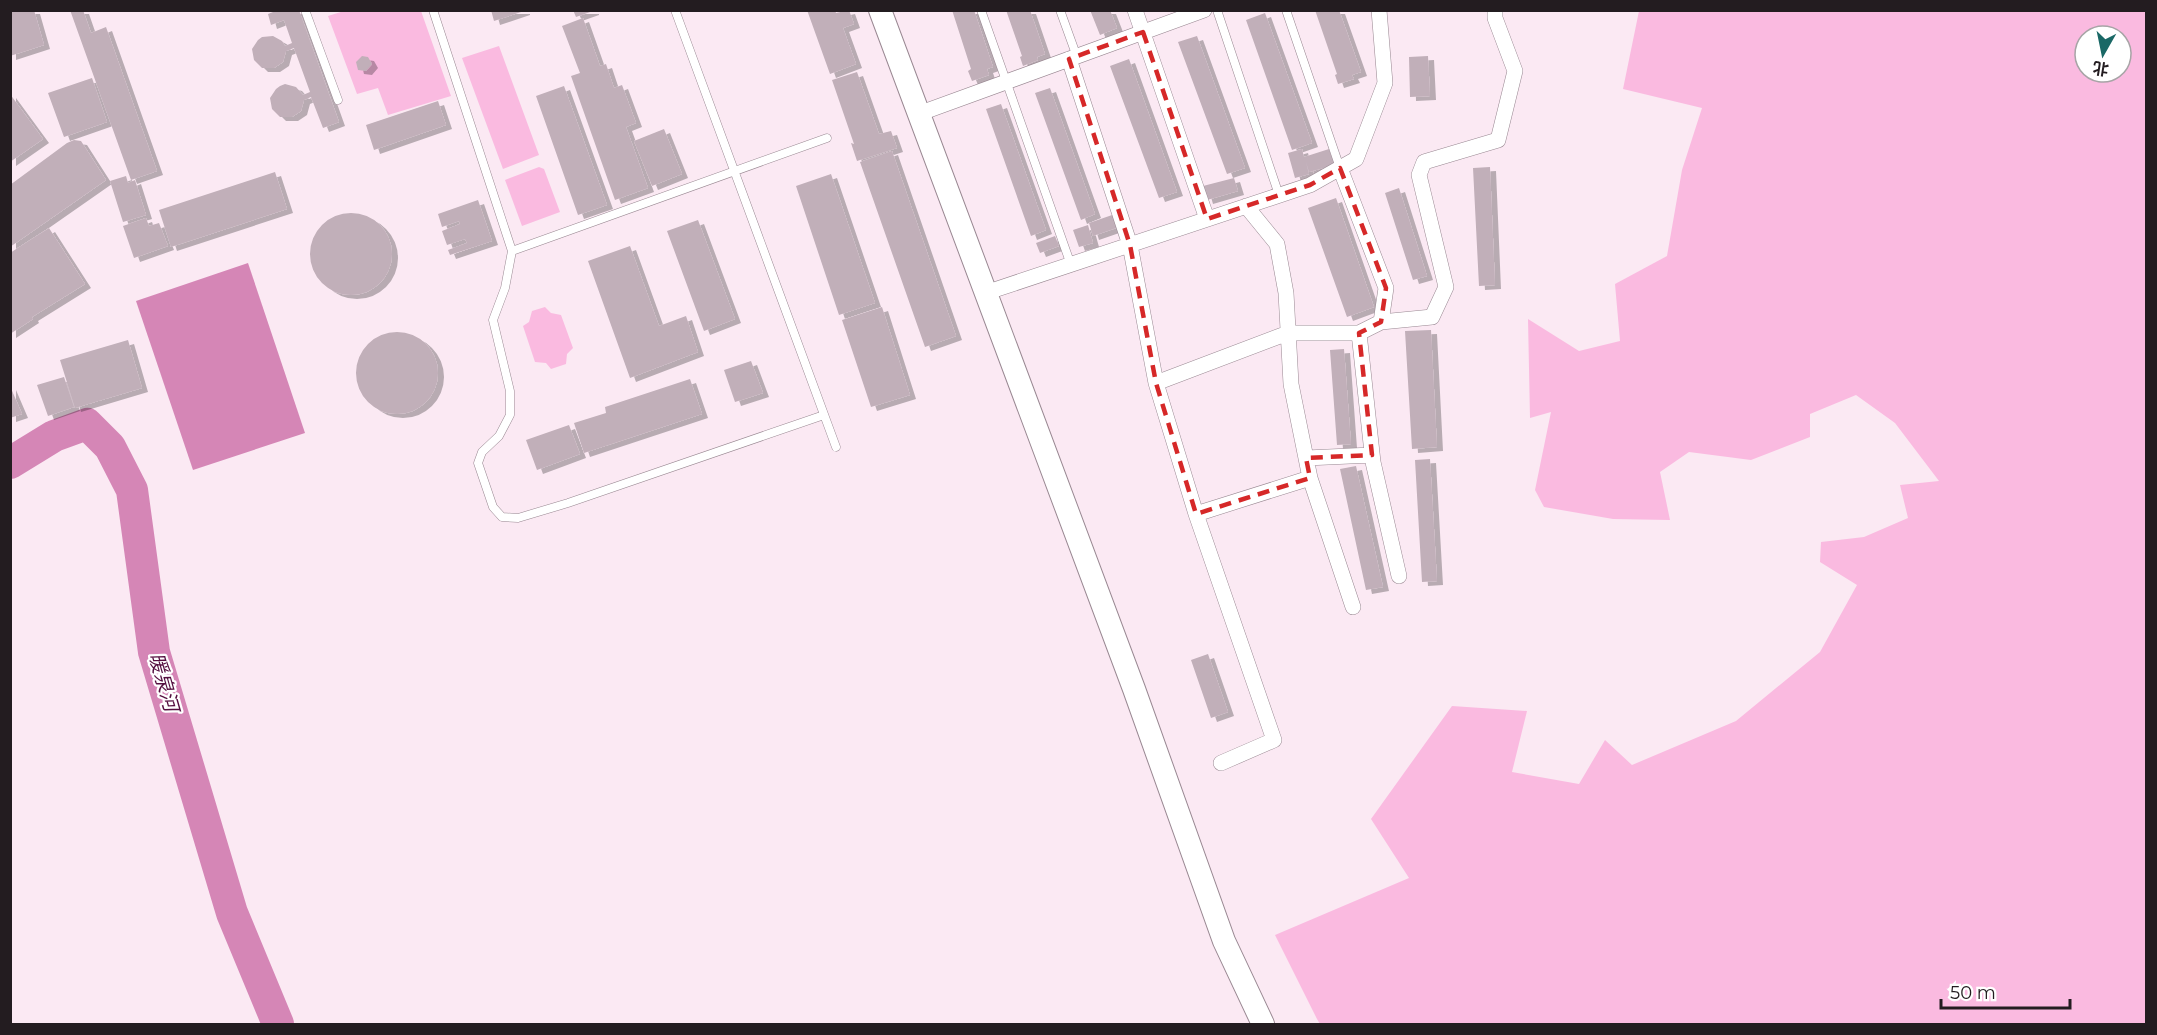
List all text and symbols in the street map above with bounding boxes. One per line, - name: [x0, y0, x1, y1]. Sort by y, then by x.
- north arrow: [2073, 24, 2133, 84]
- text: 北: [2091, 58, 2110, 79]
- water label: 暖泉河: [144, 650, 185, 718]
- scale bar: [1941, 972, 2070, 1010]
- text: 50 m: [1950, 982, 1996, 1004]

